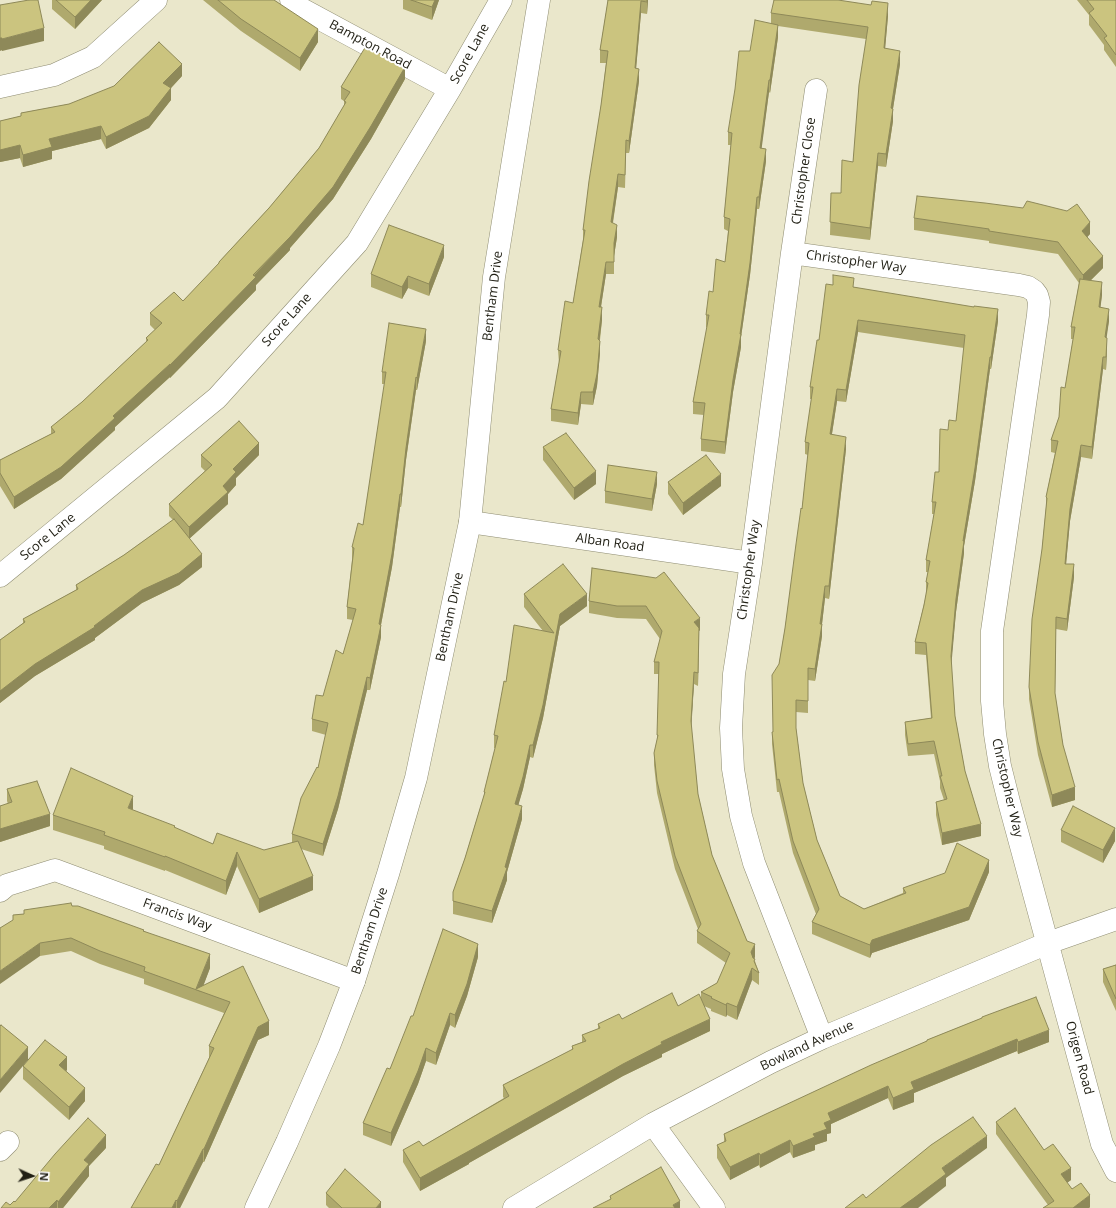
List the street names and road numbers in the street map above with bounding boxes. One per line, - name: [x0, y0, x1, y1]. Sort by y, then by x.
- street label: Bampton Road: [326, 17, 414, 73]
- street label: Score Lane: [447, 21, 493, 87]
- street label: Christopher Close: [789, 116, 819, 226]
- street label: Christopher Way: [805, 247, 907, 277]
- street label: Bentham Drive: [480, 250, 506, 342]
- street label: Score Lane: [259, 290, 315, 350]
- street label: Score Lane: [17, 510, 79, 564]
- street label: Christopher Way: [734, 519, 764, 621]
- street label: Alban Road: [575, 530, 645, 556]
- street label: Bentham Drive: [433, 571, 467, 663]
- street label: Christopher Way: [988, 737, 1026, 839]
- street label: Bentham Drive: [349, 885, 391, 977]
- street label: Francis Way: [140, 895, 214, 935]
- street label: Bowland Avenue: [758, 1018, 856, 1074]
- street label: Origen Road: [1062, 1020, 1096, 1096]

